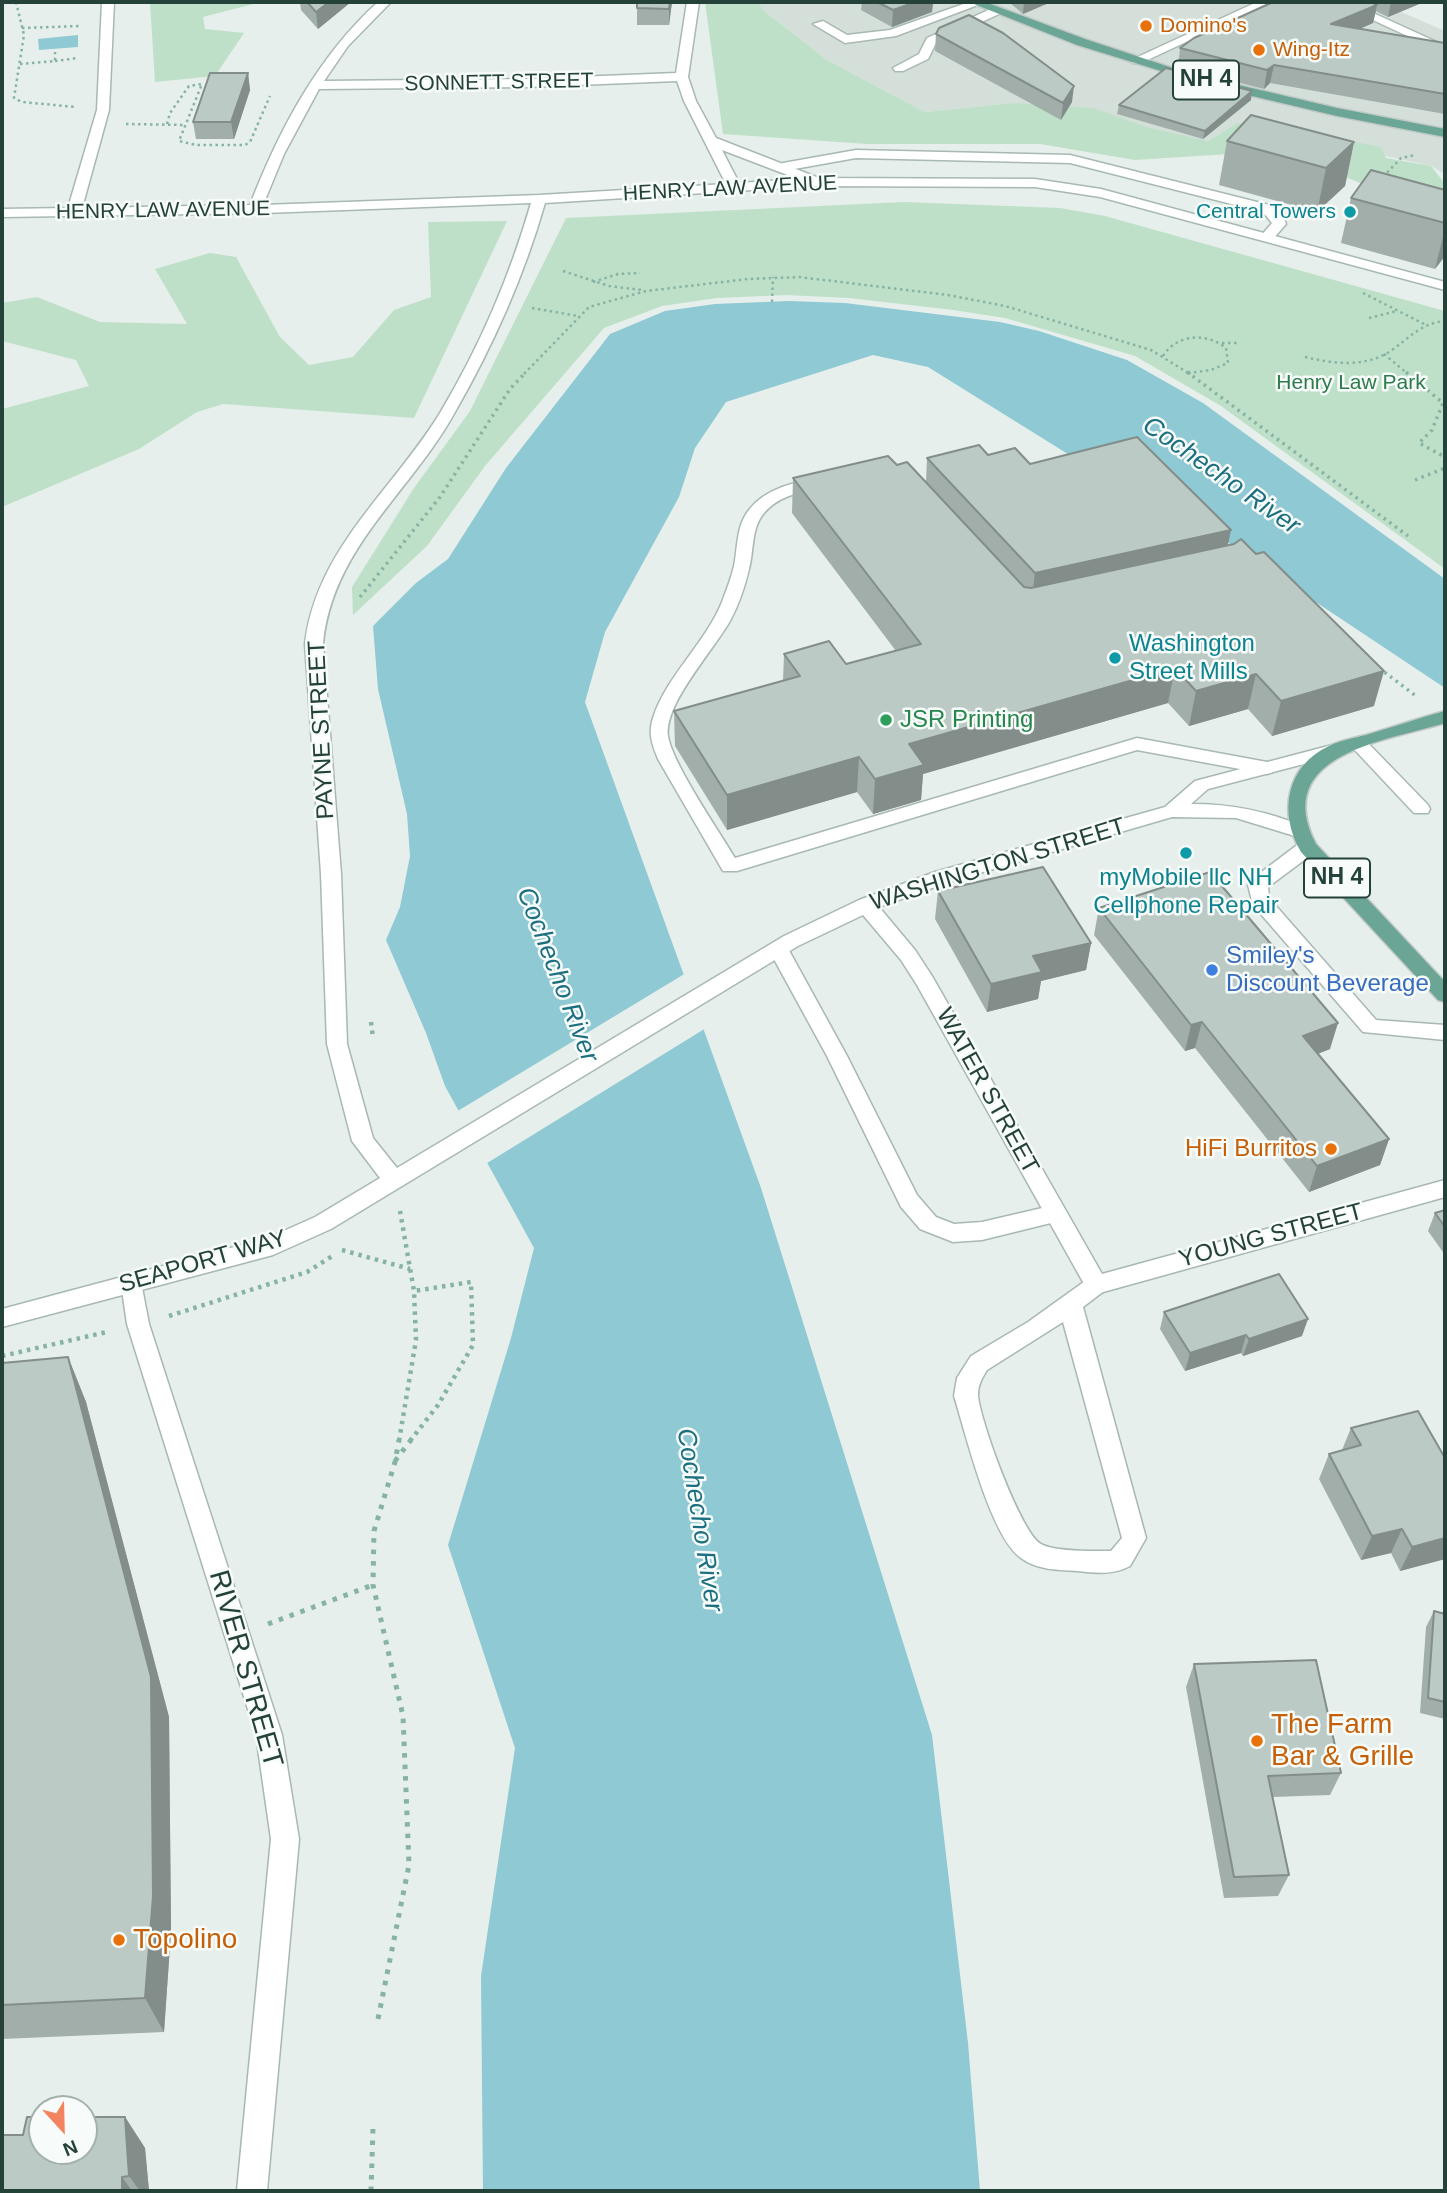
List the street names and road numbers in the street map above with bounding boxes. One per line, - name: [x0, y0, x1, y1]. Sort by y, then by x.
- road number: NH 4: [1173, 60, 1239, 100]
- street label: SONNETT STREET: [404, 69, 594, 97]
- street label: HENRY LAW AVENUE: [622, 171, 838, 207]
- street label: HENRY LAW AVENUE: [56, 197, 270, 225]
- street label: PAYNE STREET: [303, 640, 341, 820]
- street label: WASHINGTON STREET: [867, 812, 1129, 918]
- road number: NH 4: [1304, 858, 1370, 898]
- street label: WATER STREET: [929, 1003, 1045, 1179]
- street label: YOUNG STREET: [1176, 1198, 1366, 1274]
- street label: SEAPORT WAY: [116, 1224, 290, 1300]
- street label: RIVER STREET: [201, 1566, 289, 1772]

